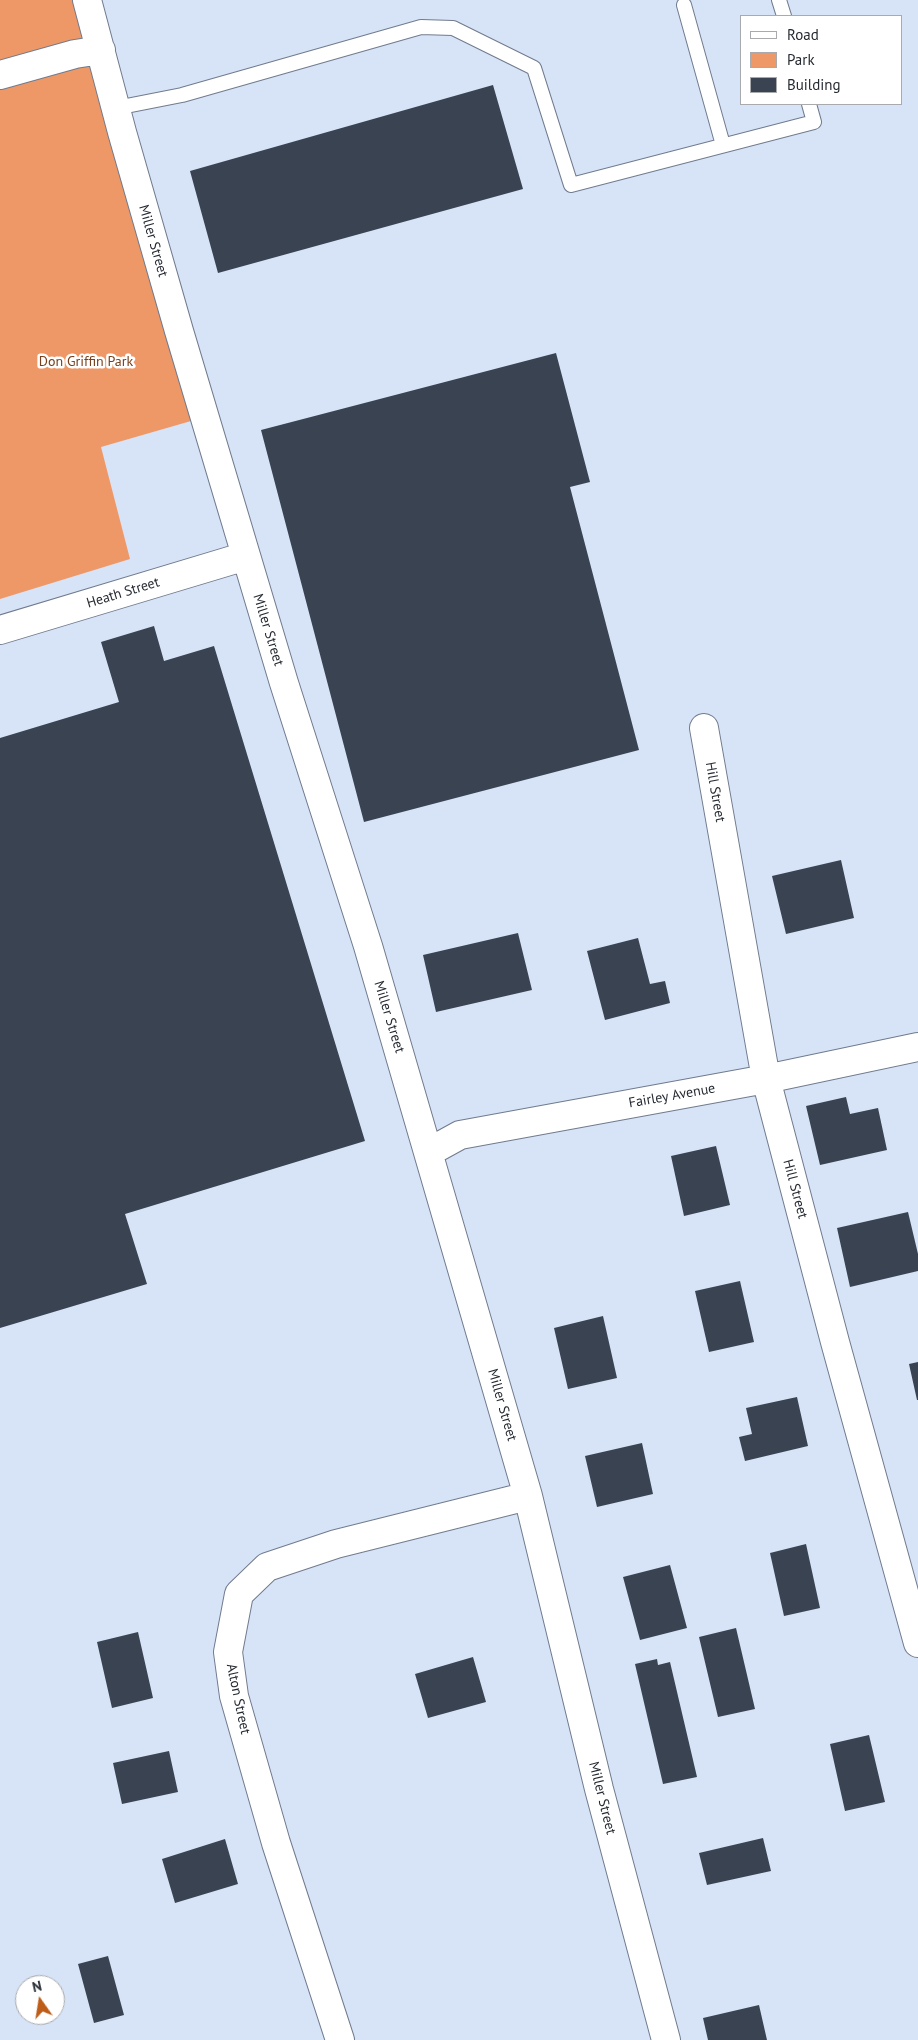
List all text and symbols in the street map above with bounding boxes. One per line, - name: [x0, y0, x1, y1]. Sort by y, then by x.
- legend: [740, 15, 903, 105]
- text: Road: [787, 25, 819, 44]
- text: Park: [787, 50, 815, 69]
- text: Building: [787, 75, 841, 94]
- street label: Miller Street: [135, 203, 171, 279]
- park label: Don Griffin Park: [39, 354, 133, 370]
- street label: Heath Street: [85, 574, 161, 612]
- street label: Miller Street: [249, 592, 287, 668]
- street label: Hill Street: [701, 761, 729, 823]
- street label: Miller Street: [370, 979, 408, 1055]
- street label: Fairley Avenue: [627, 1080, 717, 1112]
- street label: Hill Street: [779, 1157, 811, 1221]
- street label: Miller Street: [484, 1367, 520, 1443]
- street label: Alton Street: [222, 1662, 254, 1736]
- street label: Miller Street: [585, 1760, 619, 1836]
- north arrow: [15, 1975, 65, 2025]
- text: N: [30, 1977, 43, 1996]

